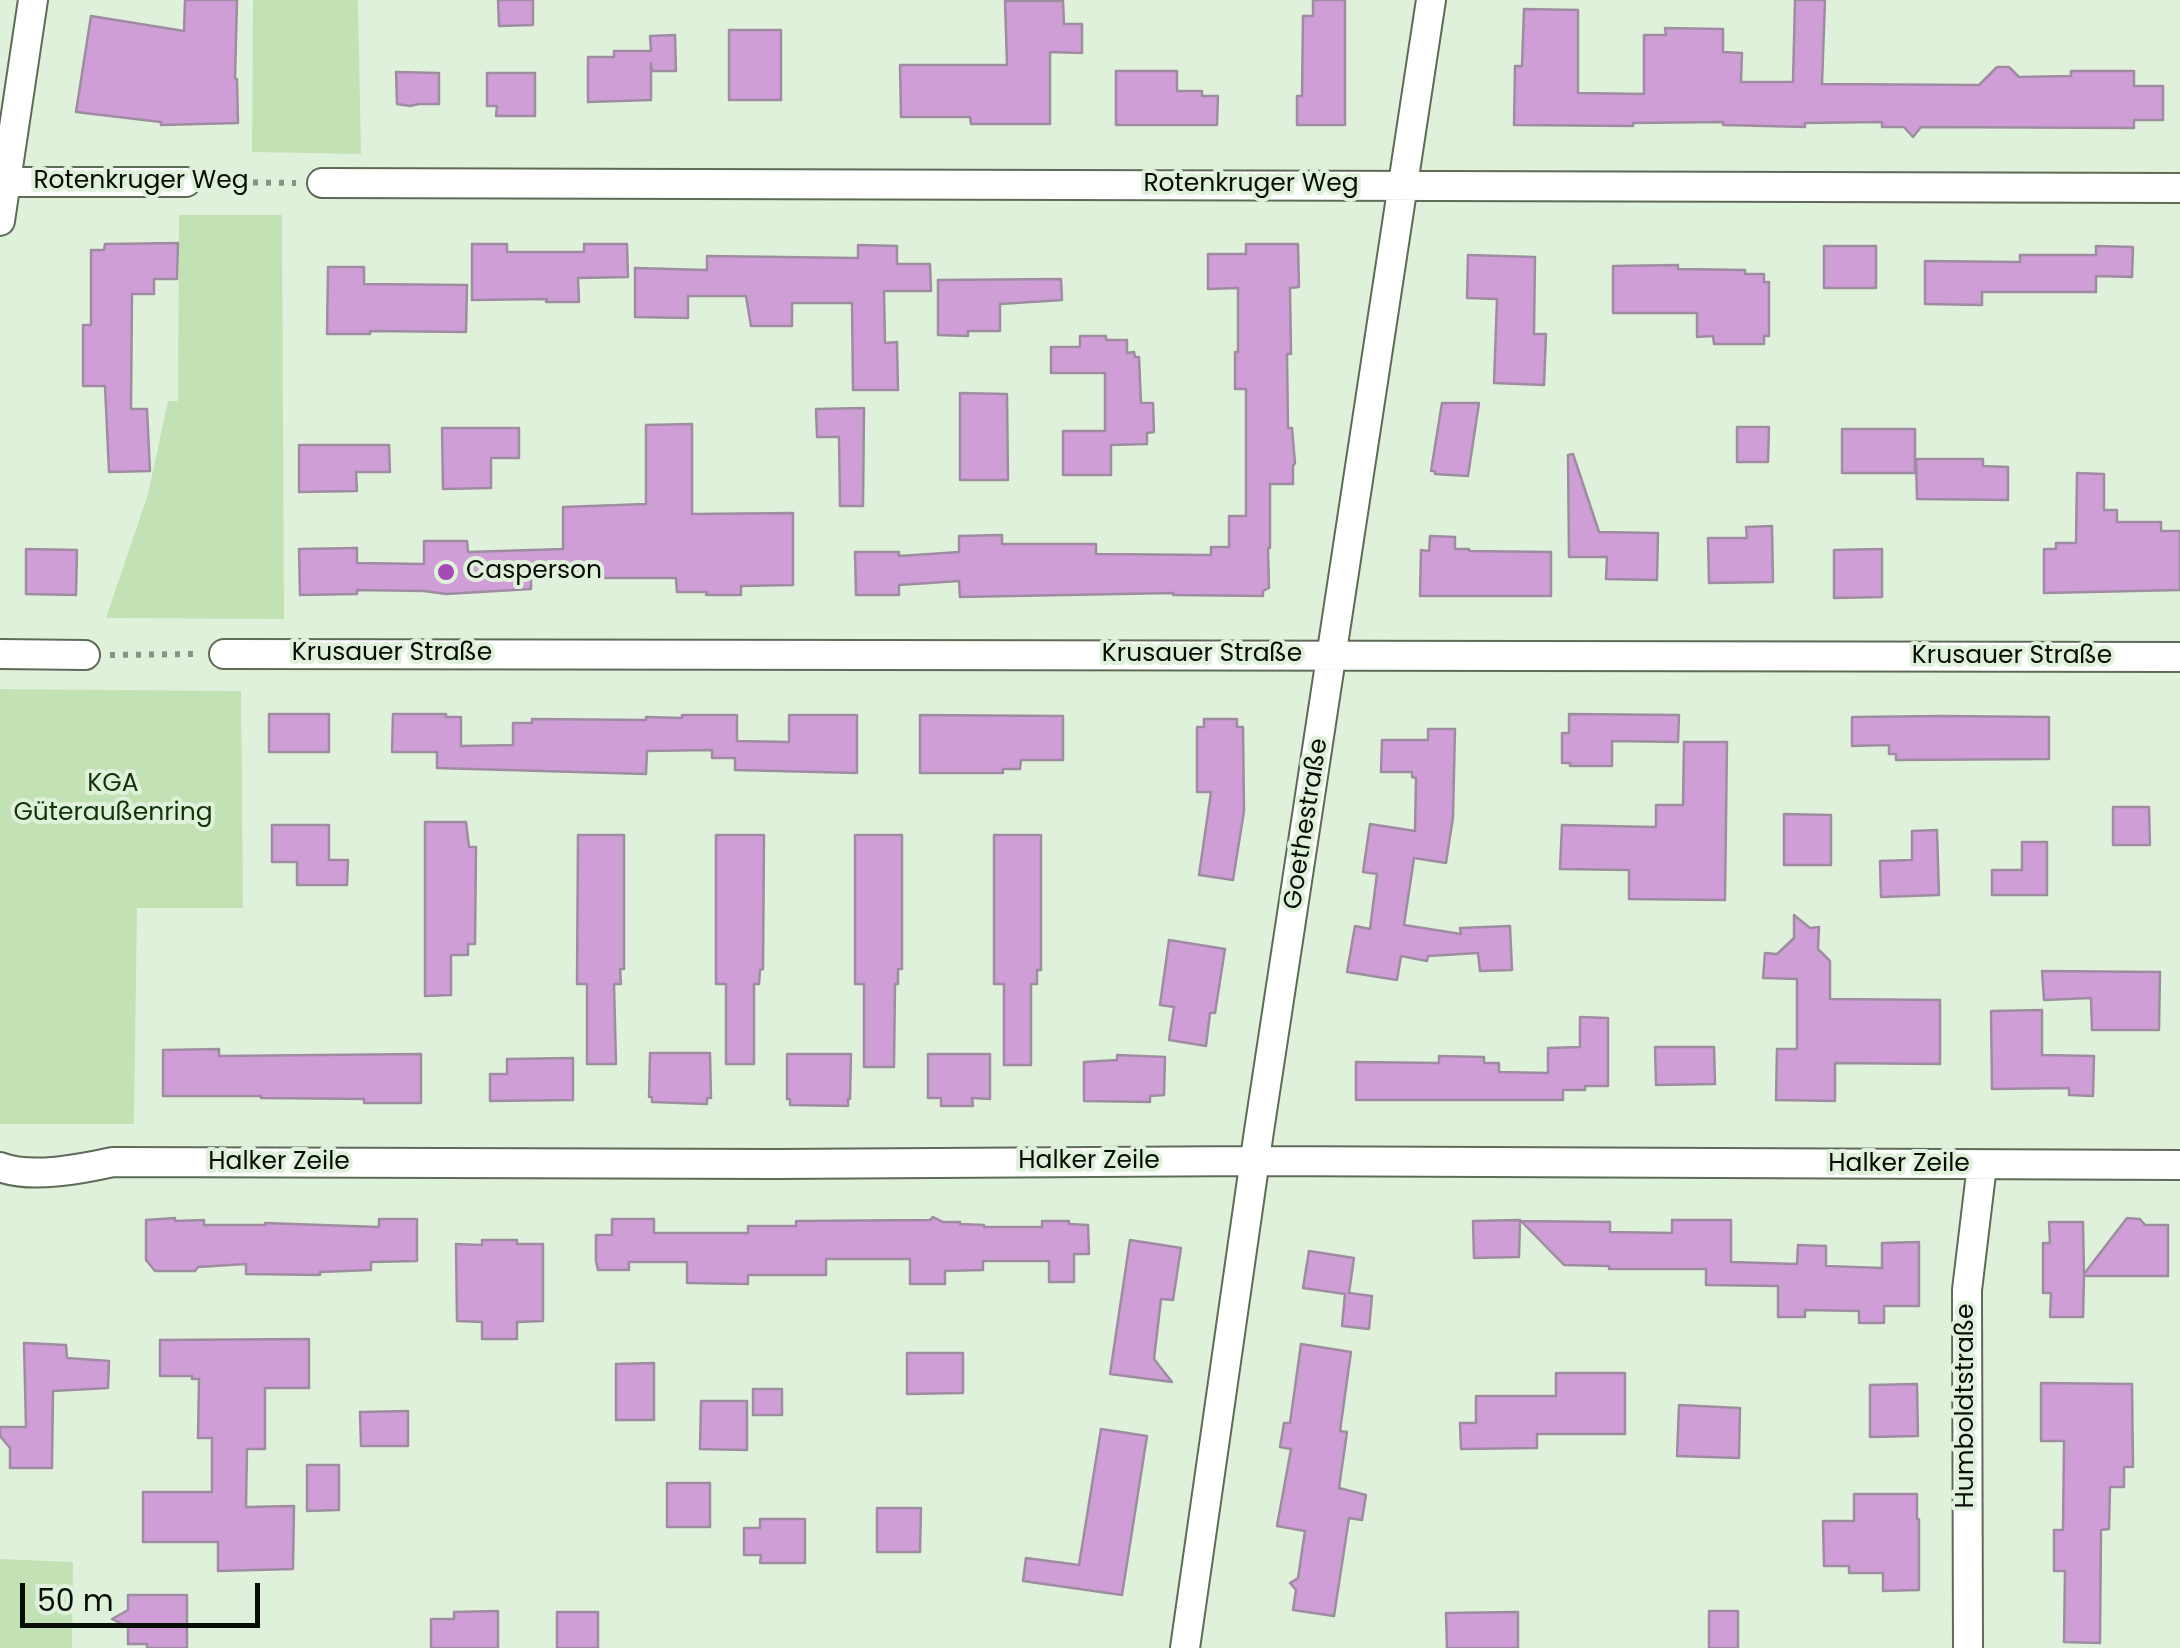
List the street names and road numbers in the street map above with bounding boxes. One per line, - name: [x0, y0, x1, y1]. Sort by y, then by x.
- street label: Rotenkruger Weg: [33, 167, 249, 197]
- street label: Rotenkruger Weg: [1143, 170, 1359, 200]
- street label: Krusauer Straße: [292, 639, 492, 669]
- street label: Krusauer Straße: [1102, 640, 1302, 670]
- street label: Krusauer Straße: [1912, 642, 2112, 672]
- street label: Goethestraße: [1279, 736, 1335, 912]
- street label: Halker Zeile: [1018, 1147, 1160, 1177]
- street label: Halker Zeile: [208, 1148, 350, 1178]
- street label: Halker Zeile: [1828, 1150, 1970, 1180]
- street label: Humboldtstraße: [1952, 1304, 1982, 1508]

